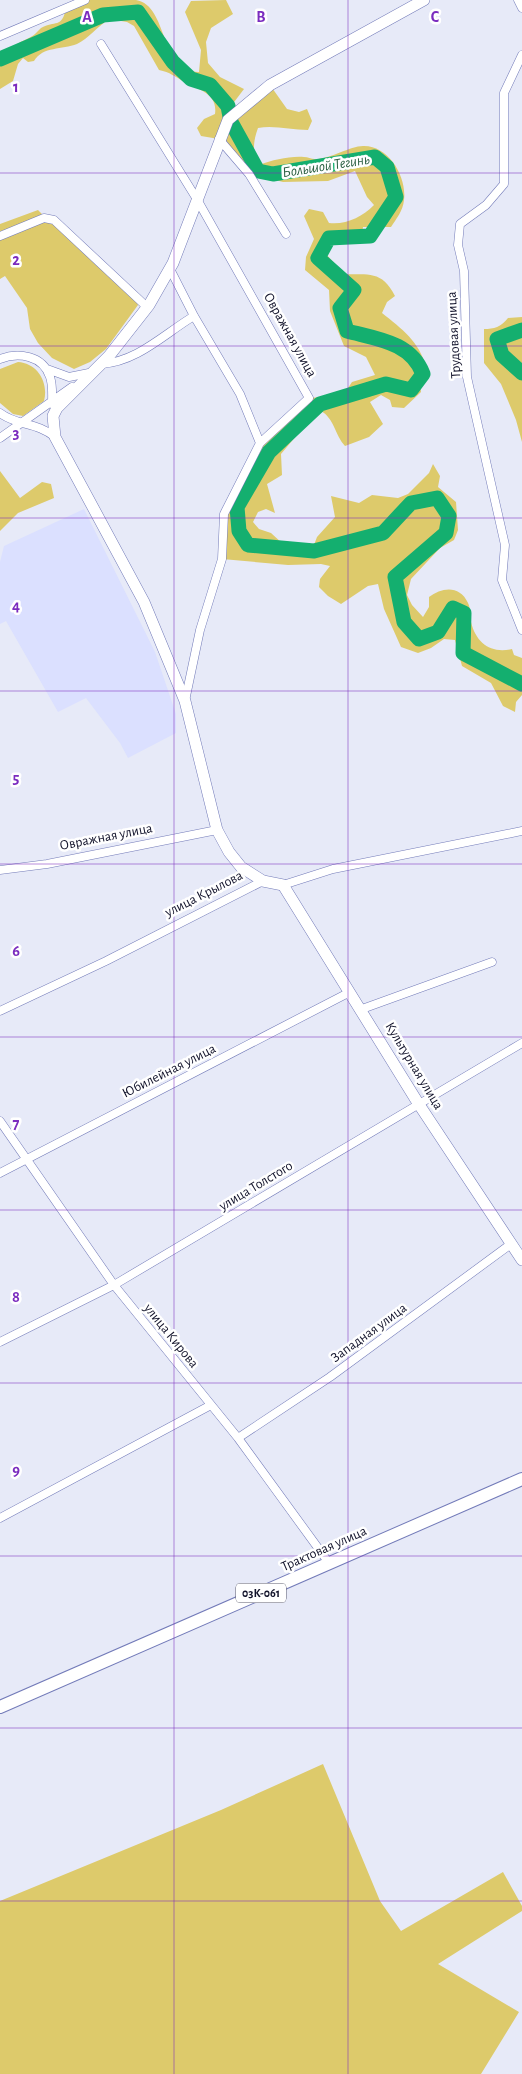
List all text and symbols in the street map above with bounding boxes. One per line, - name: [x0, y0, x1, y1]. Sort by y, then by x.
- text: A: [82, 9, 92, 25]
- text: B: [256, 9, 266, 25]
- text: C: [431, 9, 440, 25]
- text: 1: [13, 79, 19, 95]
- water label: Большой Тегинь: [281, 152, 371, 180]
- text: 2: [12, 252, 20, 268]
- street label: Овражная улица: [261, 290, 319, 380]
- street label: Трудовая улица: [445, 291, 463, 379]
- text: 3: [13, 425, 20, 441]
- text: 4: [12, 598, 20, 614]
- text: 5: [13, 770, 20, 786]
- street label: Овражная улица: [58, 821, 154, 853]
- street label: улица Крылова: [162, 868, 246, 920]
- text: 6: [12, 943, 20, 959]
- street label: Культурная улица: [382, 1020, 446, 1113]
- street label: Юбилейная улица: [120, 1041, 218, 1101]
- text: 7: [13, 1116, 20, 1132]
- street label: улица Толстого: [216, 1159, 295, 1214]
- text: 8: [12, 1289, 20, 1305]
- street label: улица Кирова: [140, 1301, 201, 1371]
- street label: Западная улица: [328, 1301, 410, 1365]
- text: 9: [12, 1462, 20, 1478]
- street label: Трактовая улица: [279, 1524, 369, 1574]
- road number: 03К-061: [236, 1584, 286, 1602]

